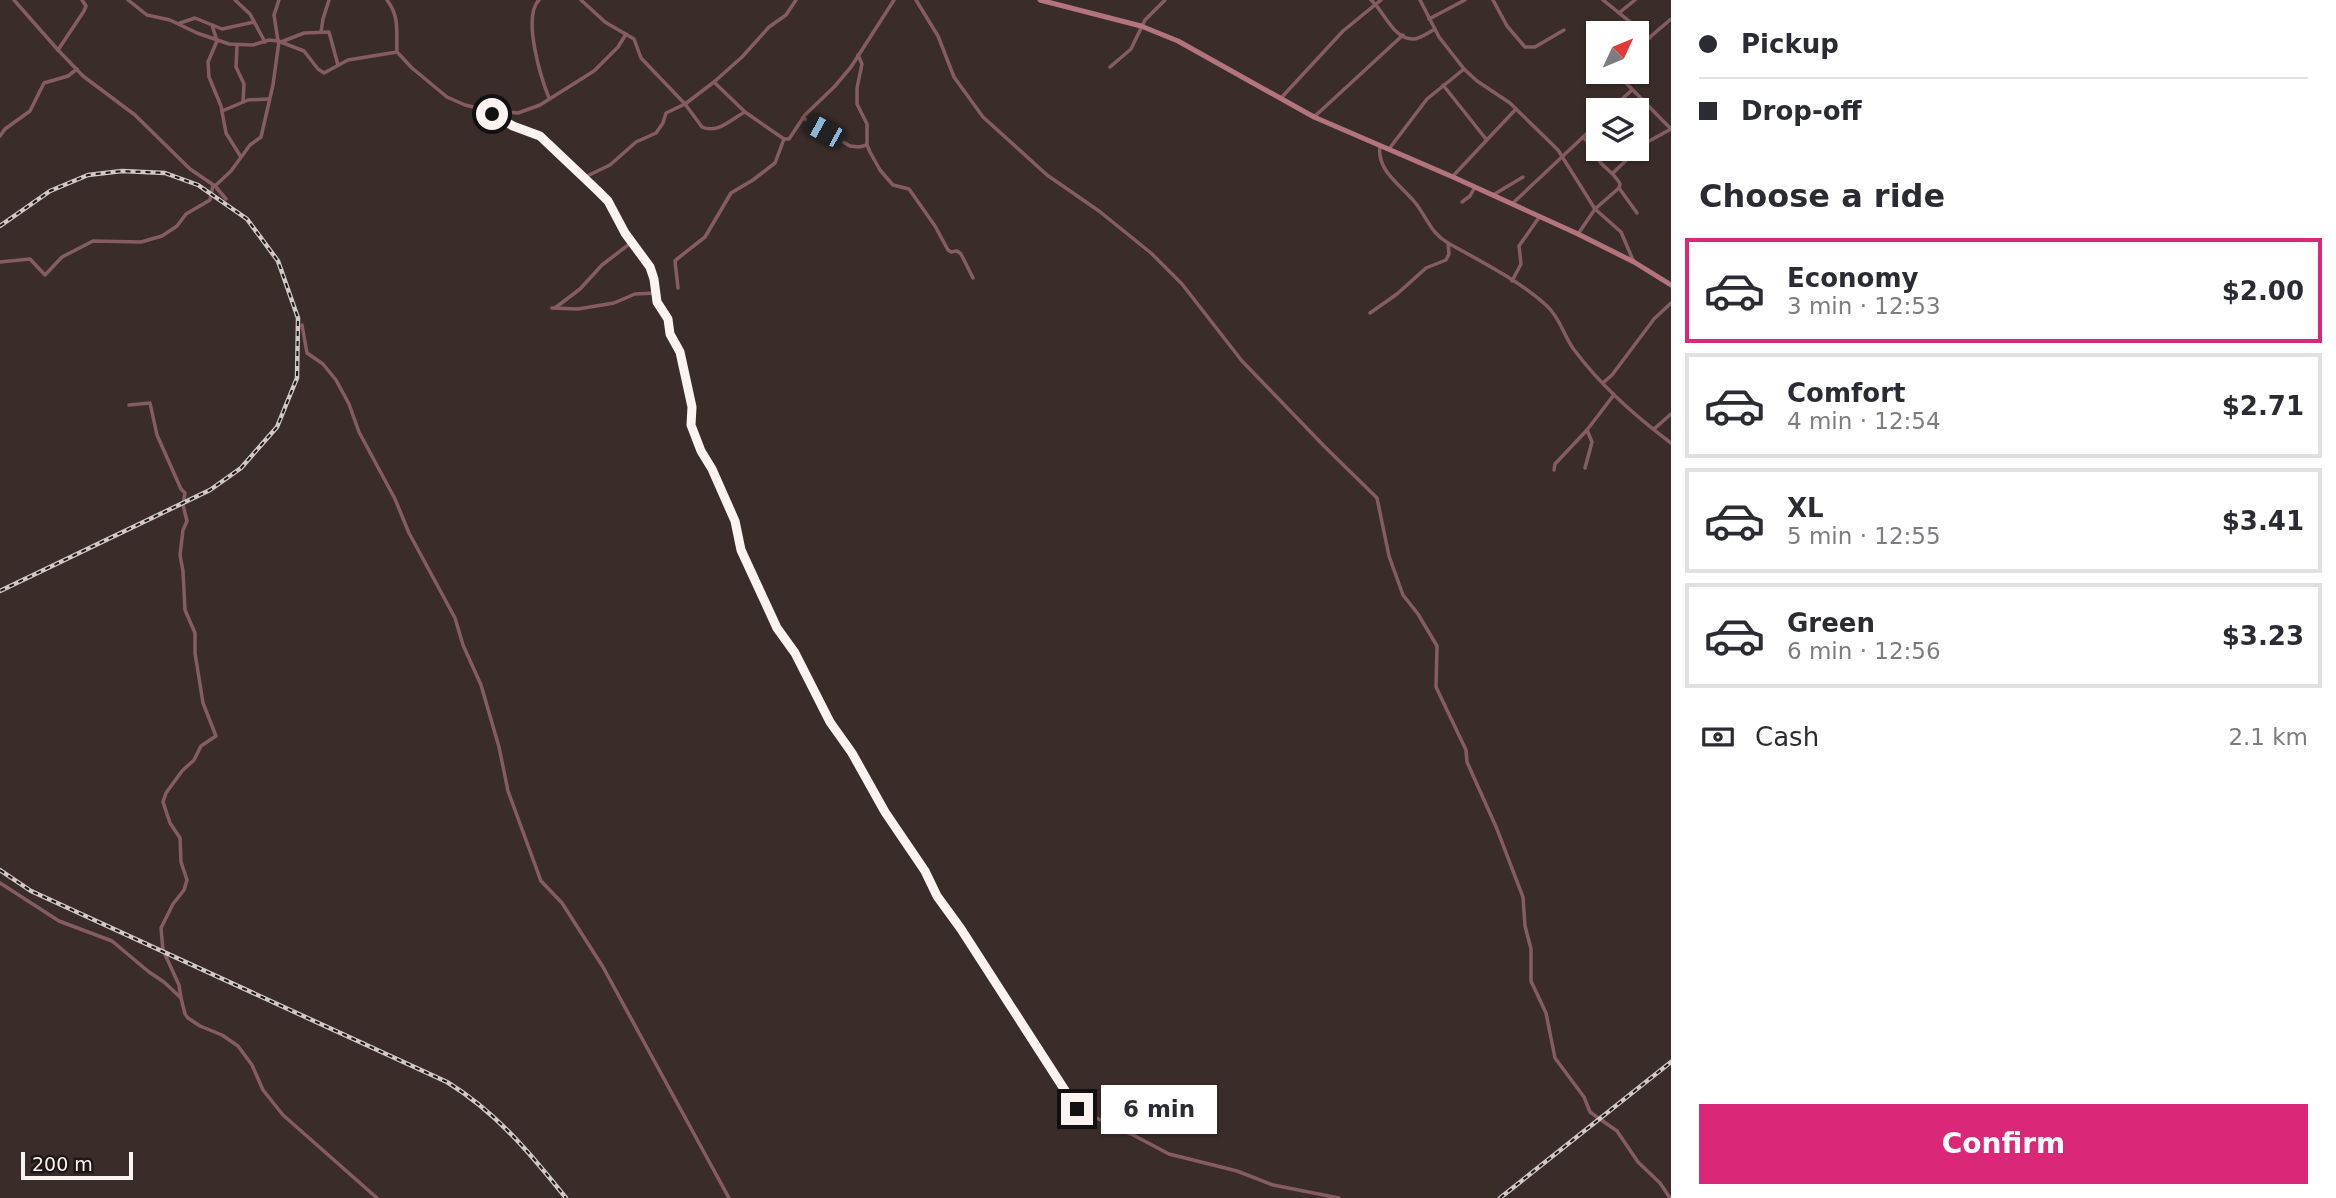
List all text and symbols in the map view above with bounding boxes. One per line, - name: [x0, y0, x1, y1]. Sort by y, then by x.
- north arrow: [1586, 21, 1648, 84]
- map controls: [1586, 21, 1649, 161]
- text: Pickup: [1741, 29, 1839, 59]
- text: Drop-off: [1741, 96, 1862, 126]
- route start: [476, 98, 508, 130]
- button: layers: [1586, 98, 1649, 161]
- car: [801, 112, 848, 150]
- text: Choose a ride: [1699, 177, 1945, 215]
- icon: car: [1703, 259, 1766, 322]
- text: Economy: [1787, 263, 1918, 293]
- text: $2.00: [2222, 276, 2304, 306]
- text: 3 min · 12:53: [1787, 293, 1941, 319]
- icon: car: [1703, 374, 1766, 437]
- text: Comfort: [1787, 378, 1905, 408]
- text: $2.71: [2222, 391, 2304, 421]
- text: 4 min · 12:54: [1787, 408, 1941, 434]
- icon: car: [1703, 489, 1766, 552]
- text: XL: [1787, 493, 1824, 523]
- text: $3.41: [2222, 506, 2304, 536]
- text: 5 min · 12:55: [1787, 523, 1941, 549]
- icon: car: [1703, 604, 1766, 667]
- text: Green: [1787, 608, 1875, 638]
- text: $3.23: [2222, 621, 2304, 651]
- text: 6 min · 12:56: [1787, 638, 1941, 664]
- icon: cash: [1699, 718, 1737, 756]
- text: Cash: [1755, 722, 1819, 752]
- text: 2.1 km: [2228, 724, 2308, 750]
- callout: 6 min: [1102, 1084, 1217, 1134]
- route end: [1061, 1093, 1093, 1125]
- text: 6 min: [1123, 1096, 1195, 1122]
- button: Confirm: [1699, 1104, 2308, 1184]
- scale bar: [21, 1149, 133, 1181]
- text: 200 m: [32, 1153, 93, 1175]

